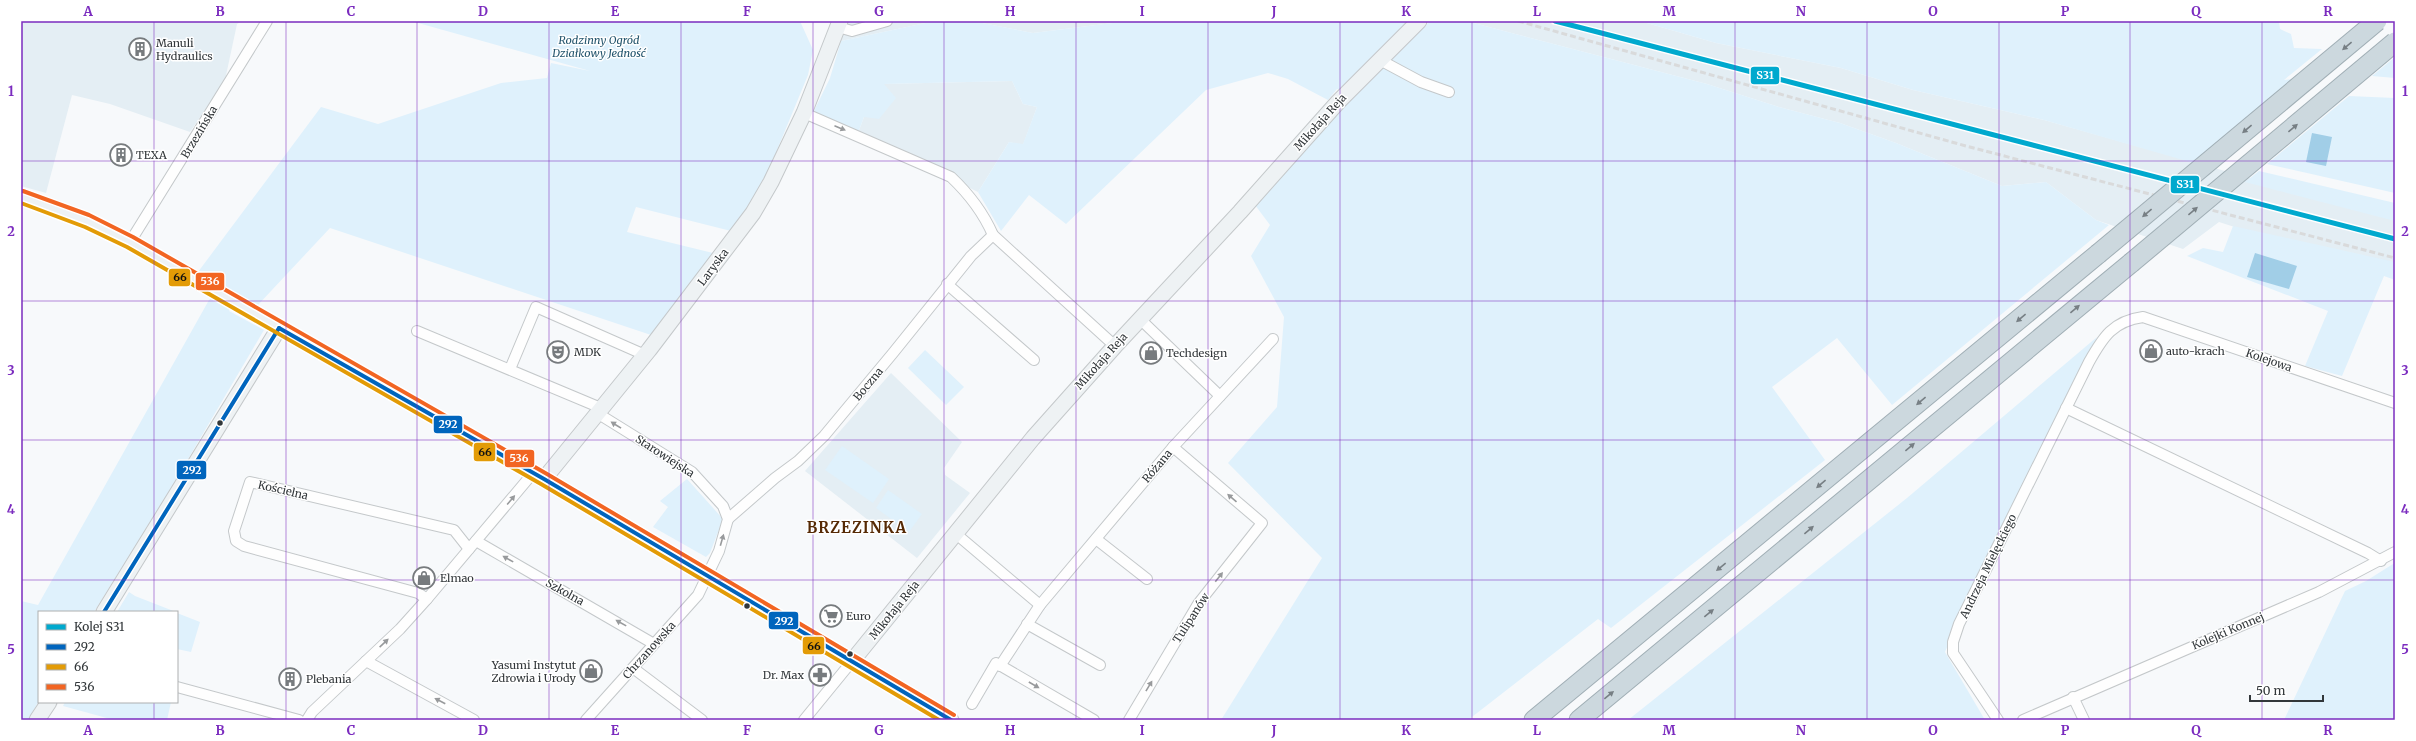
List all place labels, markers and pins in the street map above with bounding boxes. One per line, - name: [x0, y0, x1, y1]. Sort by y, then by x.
- building icon: Manuli Hydraulics: [127, 36, 153, 62]
- place label: Manuli Hydraulics: [156, 36, 213, 63]
- building icon: TEXA: [108, 142, 134, 168]
- place label: TEXA: [136, 148, 167, 162]
- shop icon: auto-krach: [2138, 338, 2164, 364]
- theatre icon: MDK: [545, 339, 571, 365]
- shop icon: Techdesign: [1138, 340, 1164, 366]
- place label: auto-krach: [2166, 344, 2225, 358]
- place label: MDK: [574, 345, 601, 359]
- place label: Techdesign: [1166, 346, 1228, 360]
- unlabelled marker: [215, 418, 225, 428]
- shop icon: Elmao: [411, 565, 437, 591]
- place label: Elmao: [440, 571, 474, 585]
- unlabelled marker: [742, 601, 752, 611]
- supermarket icon: Euro: [818, 603, 844, 629]
- place label: Euro: [846, 609, 871, 623]
- unlabelled marker: [845, 649, 855, 659]
- place label: Yasumi Instytut Zdrowia i Urody: [491, 658, 577, 685]
- shop icon: Yasumi Instytut Zdrowia i Urody: [578, 658, 604, 684]
- pharmacy icon: Dr. Max: [807, 662, 833, 688]
- building icon: Plebania: [277, 666, 303, 692]
- place label: Dr. Max: [763, 668, 804, 682]
- place label: Plebania: [306, 672, 351, 686]

